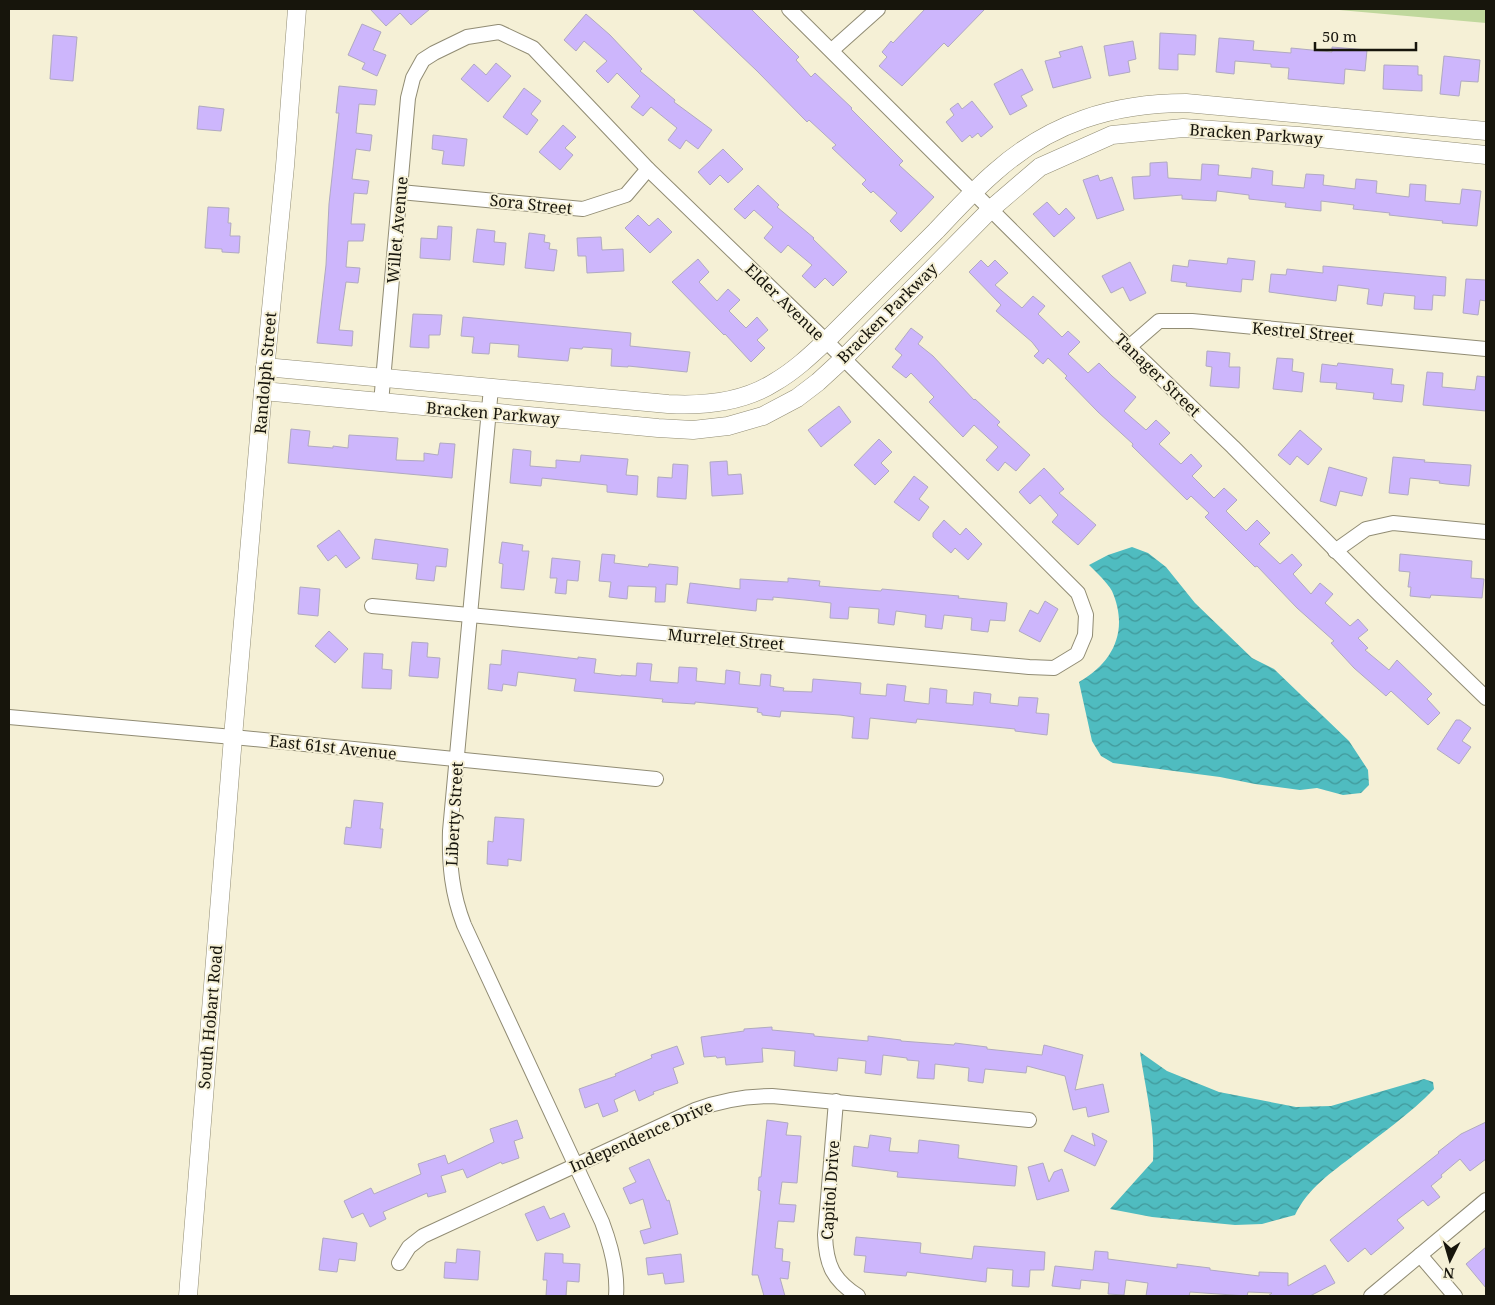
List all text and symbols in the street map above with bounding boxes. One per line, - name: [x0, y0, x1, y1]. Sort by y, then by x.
- scale bar: [1315, 20, 1416, 52]
- text: 50 m: [1322, 26, 1357, 46]
- street label: Bracken Parkway: [1189, 118, 1324, 150]
- street label: Willet Avenue: [381, 176, 413, 284]
- street label: Sora Street: [489, 189, 574, 219]
- street label: Bracken Parkway: [832, 257, 943, 368]
- street label: Elder Avenue: [741, 259, 829, 345]
- street label: Randolph Street: [249, 311, 281, 435]
- street label: Kestrel Street: [1251, 317, 1355, 347]
- street label: Tanager Street: [1110, 328, 1206, 422]
- street label: Bracken Parkway: [425, 396, 562, 430]
- street label: Murrelet Street: [667, 623, 785, 655]
- street label: East 61st Avenue: [268, 729, 398, 765]
- street label: Liberty Street: [440, 761, 468, 867]
- street label: South Hobart Road: [193, 944, 227, 1090]
- street label: Independence Drive: [566, 1094, 716, 1178]
- street label: Capitol Drive: [816, 1139, 844, 1241]
- north arrow: [1425, 1235, 1475, 1285]
- text: N: [1442, 1264, 1455, 1283]

